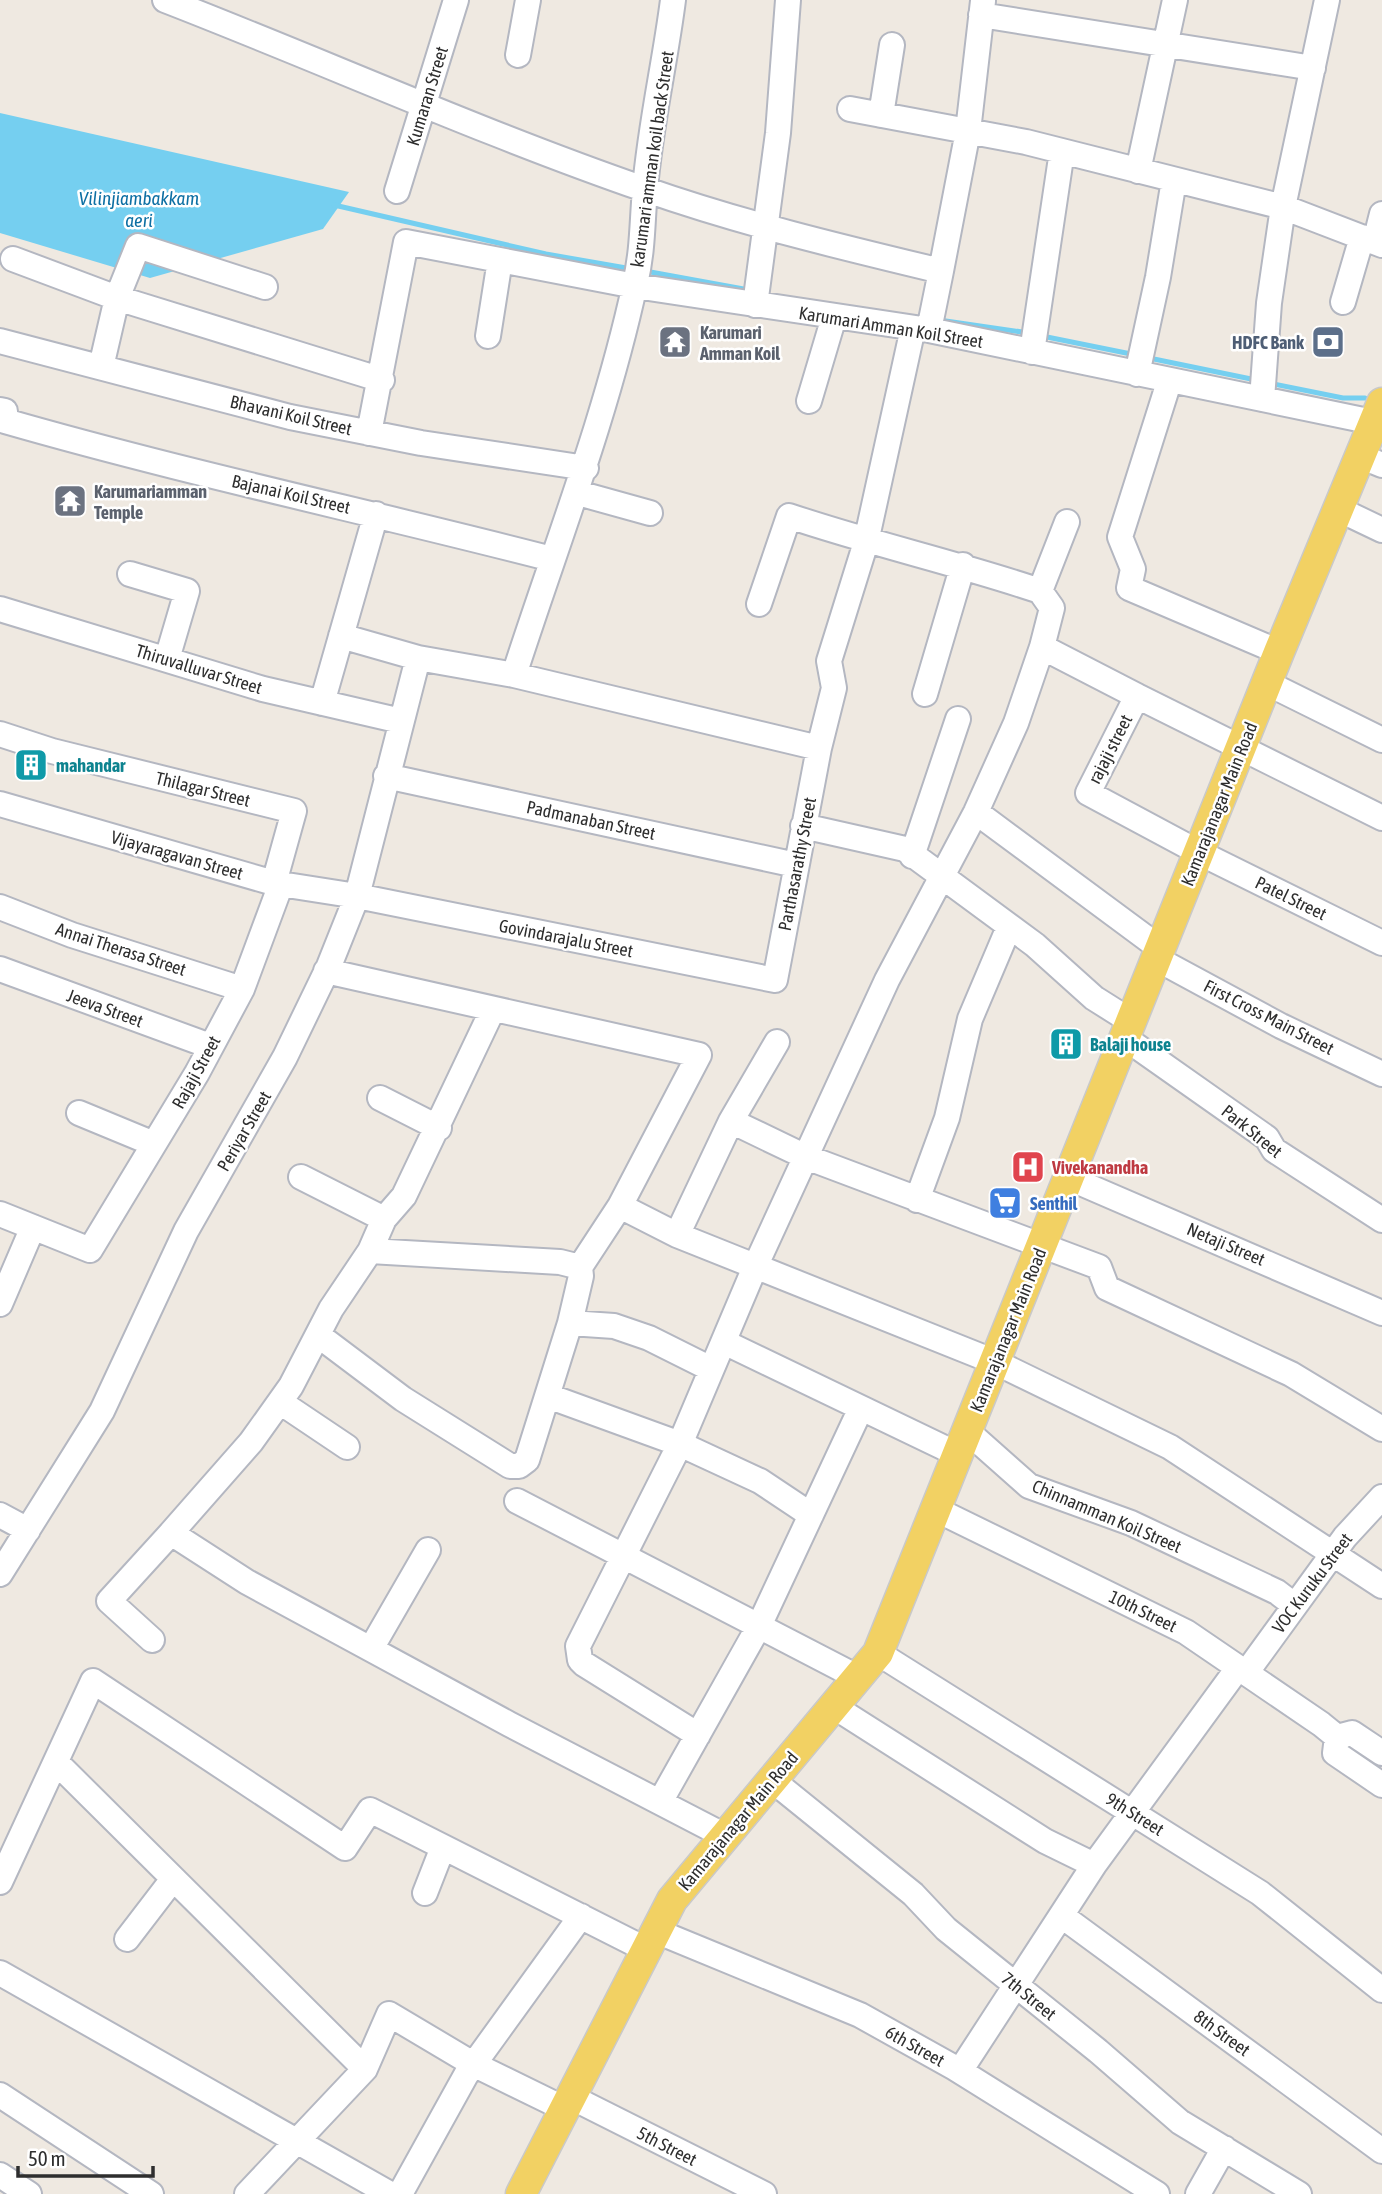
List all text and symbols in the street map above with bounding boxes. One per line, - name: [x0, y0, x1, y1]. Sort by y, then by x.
- street label: Kumaran Street: [402, 44, 452, 148]
- street label: karumari amman koil back Street: [626, 49, 678, 269]
- water label: Vilinjiambakkam aeri: [79, 187, 199, 231]
- street label: Karumari Amman Koil Street: [797, 302, 985, 352]
- place label: Karumari Amman Koil: [699, 322, 780, 364]
- temple icon: Karumari Amman Koil: [656, 323, 694, 361]
- bank icon: HDFC Bank: [1309, 323, 1347, 361]
- place label: HDFC Bank: [1232, 332, 1305, 353]
- street label: Bhavani Koil Street: [228, 391, 354, 439]
- street label: Bajanai Koil Street: [230, 470, 352, 518]
- place label: Karumariamman Temple: [94, 481, 207, 523]
- temple icon: Karumariamman Temple: [51, 482, 89, 520]
- street label: Thiruvalluvar Street: [133, 640, 265, 698]
- street label: rajaji street: [1084, 711, 1136, 787]
- street label: Kamarajanagar Main Road: [1177, 719, 1261, 889]
- building icon: mahandar: [12, 746, 50, 784]
- place label: mahandar: [56, 755, 126, 776]
- street label: Thilagar Street: [154, 767, 252, 811]
- street label: Parthasarathy Street: [774, 795, 820, 933]
- street label: Padmanaban Street: [525, 796, 657, 844]
- street label: Vijayaragavan Street: [109, 826, 245, 884]
- street label: Patel Street: [1252, 872, 1330, 924]
- street label: Govindarajalu Street: [497, 915, 635, 961]
- street label: Annai Therasa Street: [53, 918, 189, 980]
- street label: First Cross Main Street: [1201, 975, 1337, 1059]
- street label: Jeeva Street: [64, 985, 146, 1031]
- building icon: Balaji house: [1047, 1025, 1085, 1063]
- street label: Rajaji Street: [167, 1032, 225, 1112]
- place label: Balaji house: [1090, 1034, 1171, 1055]
- street label: Periyar Street: [213, 1087, 275, 1175]
- street label: Park Street: [1217, 1100, 1287, 1162]
- hospital icon: Vivekanandha: [1009, 1148, 1047, 1186]
- place label: Vivekanandha: [1051, 1157, 1148, 1178]
- supermarket icon: Senthil: [986, 1184, 1024, 1222]
- place label: Senthil: [1030, 1193, 1078, 1214]
- street label: Netaji Street: [1184, 1218, 1268, 1270]
- street label: Kamarajanagar Main Road: [966, 1245, 1050, 1415]
- street label: Chinnamman Koil Street: [1029, 1475, 1185, 1557]
- street label: VOC Kuruku Street: [1268, 1529, 1356, 1637]
- street label: 10th Street: [1106, 1586, 1180, 1636]
- street label: Kamarajanagar Main Road: [674, 1747, 802, 1895]
- street label: 9th Street: [1102, 1788, 1168, 1840]
- street label: 7th Street: [997, 1968, 1061, 2024]
- street label: 8th Street: [1190, 2006, 1254, 2060]
- street label: 6th Street: [882, 2021, 948, 2071]
- street label: 5th Street: [634, 2122, 700, 2170]
- scale bar: [18, 2134, 152, 2178]
- text: 50 m: [28, 2146, 66, 2170]

